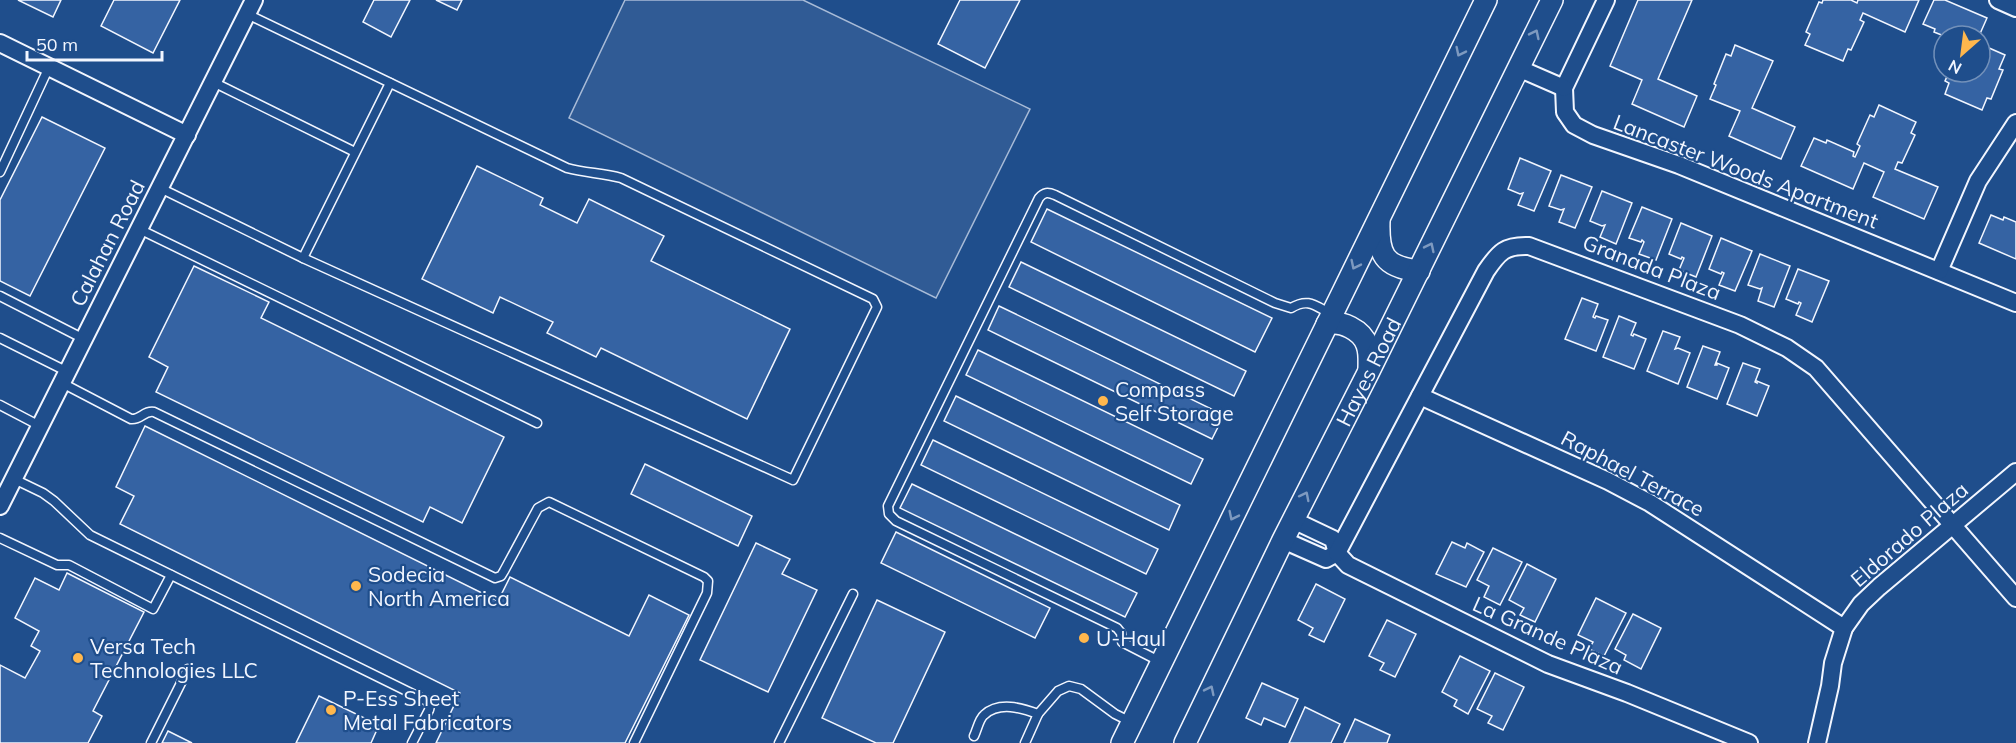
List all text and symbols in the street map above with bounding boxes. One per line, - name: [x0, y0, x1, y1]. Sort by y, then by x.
- scale bar: [27, 24, 162, 62]
- north arrow: [1932, 24, 1992, 84]
- one-way arrow: [1527, 30, 1539, 41]
- text: 50 m: [36, 33, 78, 56]
- one-way arrow: [1456, 46, 1468, 57]
- text: N: [1945, 56, 1965, 79]
- street label: Lancaster Woods Apartment: [1610, 108, 1882, 234]
- street label: Calahan Road: [64, 175, 150, 311]
- street label: Granada Plaza: [1579, 229, 1725, 305]
- one-way arrow: [1423, 242, 1435, 253]
- one-way arrow: [1351, 259, 1363, 270]
- street label: Hayes Road: [1330, 313, 1406, 431]
- place label: Compass Self Storage: [1115, 376, 1234, 426]
- marker: Compass Self Storage: [1096, 394, 1110, 408]
- street label: Raphael Terrace: [1557, 424, 1709, 522]
- street label: Eldorado Plaza: [1845, 476, 1973, 592]
- one-way arrow: [1298, 492, 1309, 503]
- one-way arrow: [1228, 509, 1240, 520]
- place label: Sodecia North America: [368, 561, 510, 611]
- marker: Sodecia North America: [349, 579, 363, 593]
- street label: La Grande Plaza: [1469, 590, 1627, 680]
- place label: U-Haul: [1096, 625, 1166, 651]
- marker: U-Haul: [1077, 631, 1091, 645]
- place label: Versa Tech Technologies LLC: [90, 633, 258, 683]
- marker: Versa Tech Technologies LLC: [71, 651, 85, 665]
- place label: P-Ess Sheet Metal Fabricators: [343, 685, 512, 735]
- one-way arrow: [1203, 686, 1215, 697]
- marker: P-Ess Sheet Metal Fabricators: [324, 703, 338, 717]

